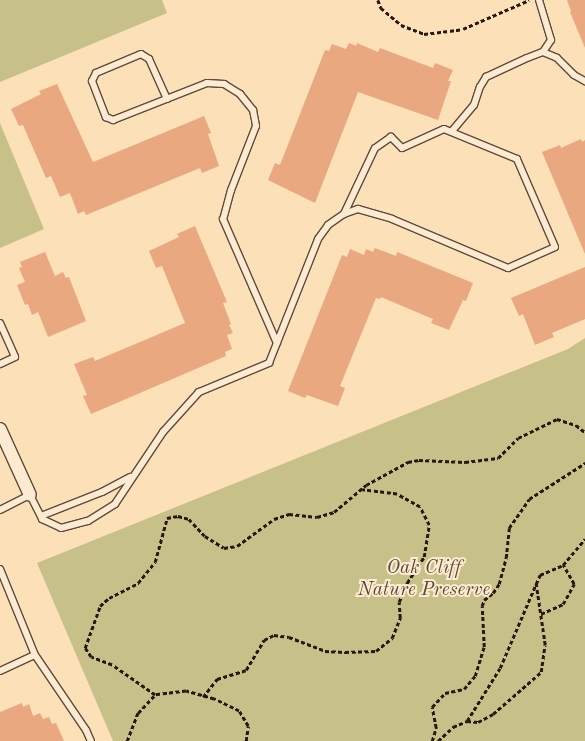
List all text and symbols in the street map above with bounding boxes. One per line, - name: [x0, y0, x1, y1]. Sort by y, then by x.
- park label: Oak Cliff Nature Preserve: [358, 558, 490, 602]

